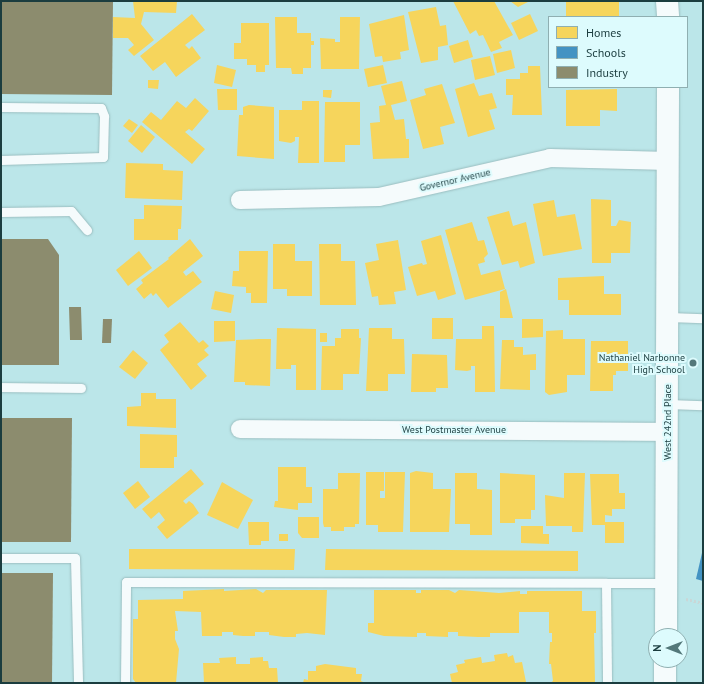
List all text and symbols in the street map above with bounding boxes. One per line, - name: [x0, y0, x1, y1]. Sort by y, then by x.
- legend: [548, 16, 688, 88]
- text: Homes: [586, 25, 621, 40]
- text: Schools: [586, 45, 626, 60]
- text: Industry: [586, 65, 628, 80]
- street label: Governor Avenue: [418, 166, 492, 194]
- place label: Nathaniel Narbonne High School: [599, 351, 685, 374]
- marker: Nathaniel Narbonne High School: [688, 358, 698, 368]
- street label: West 242nd Place: [662, 384, 674, 460]
- street label: West Postmaster Avenue: [402, 424, 506, 436]
- north arrow: [648, 628, 688, 668]
- text: N: [650, 644, 664, 652]

